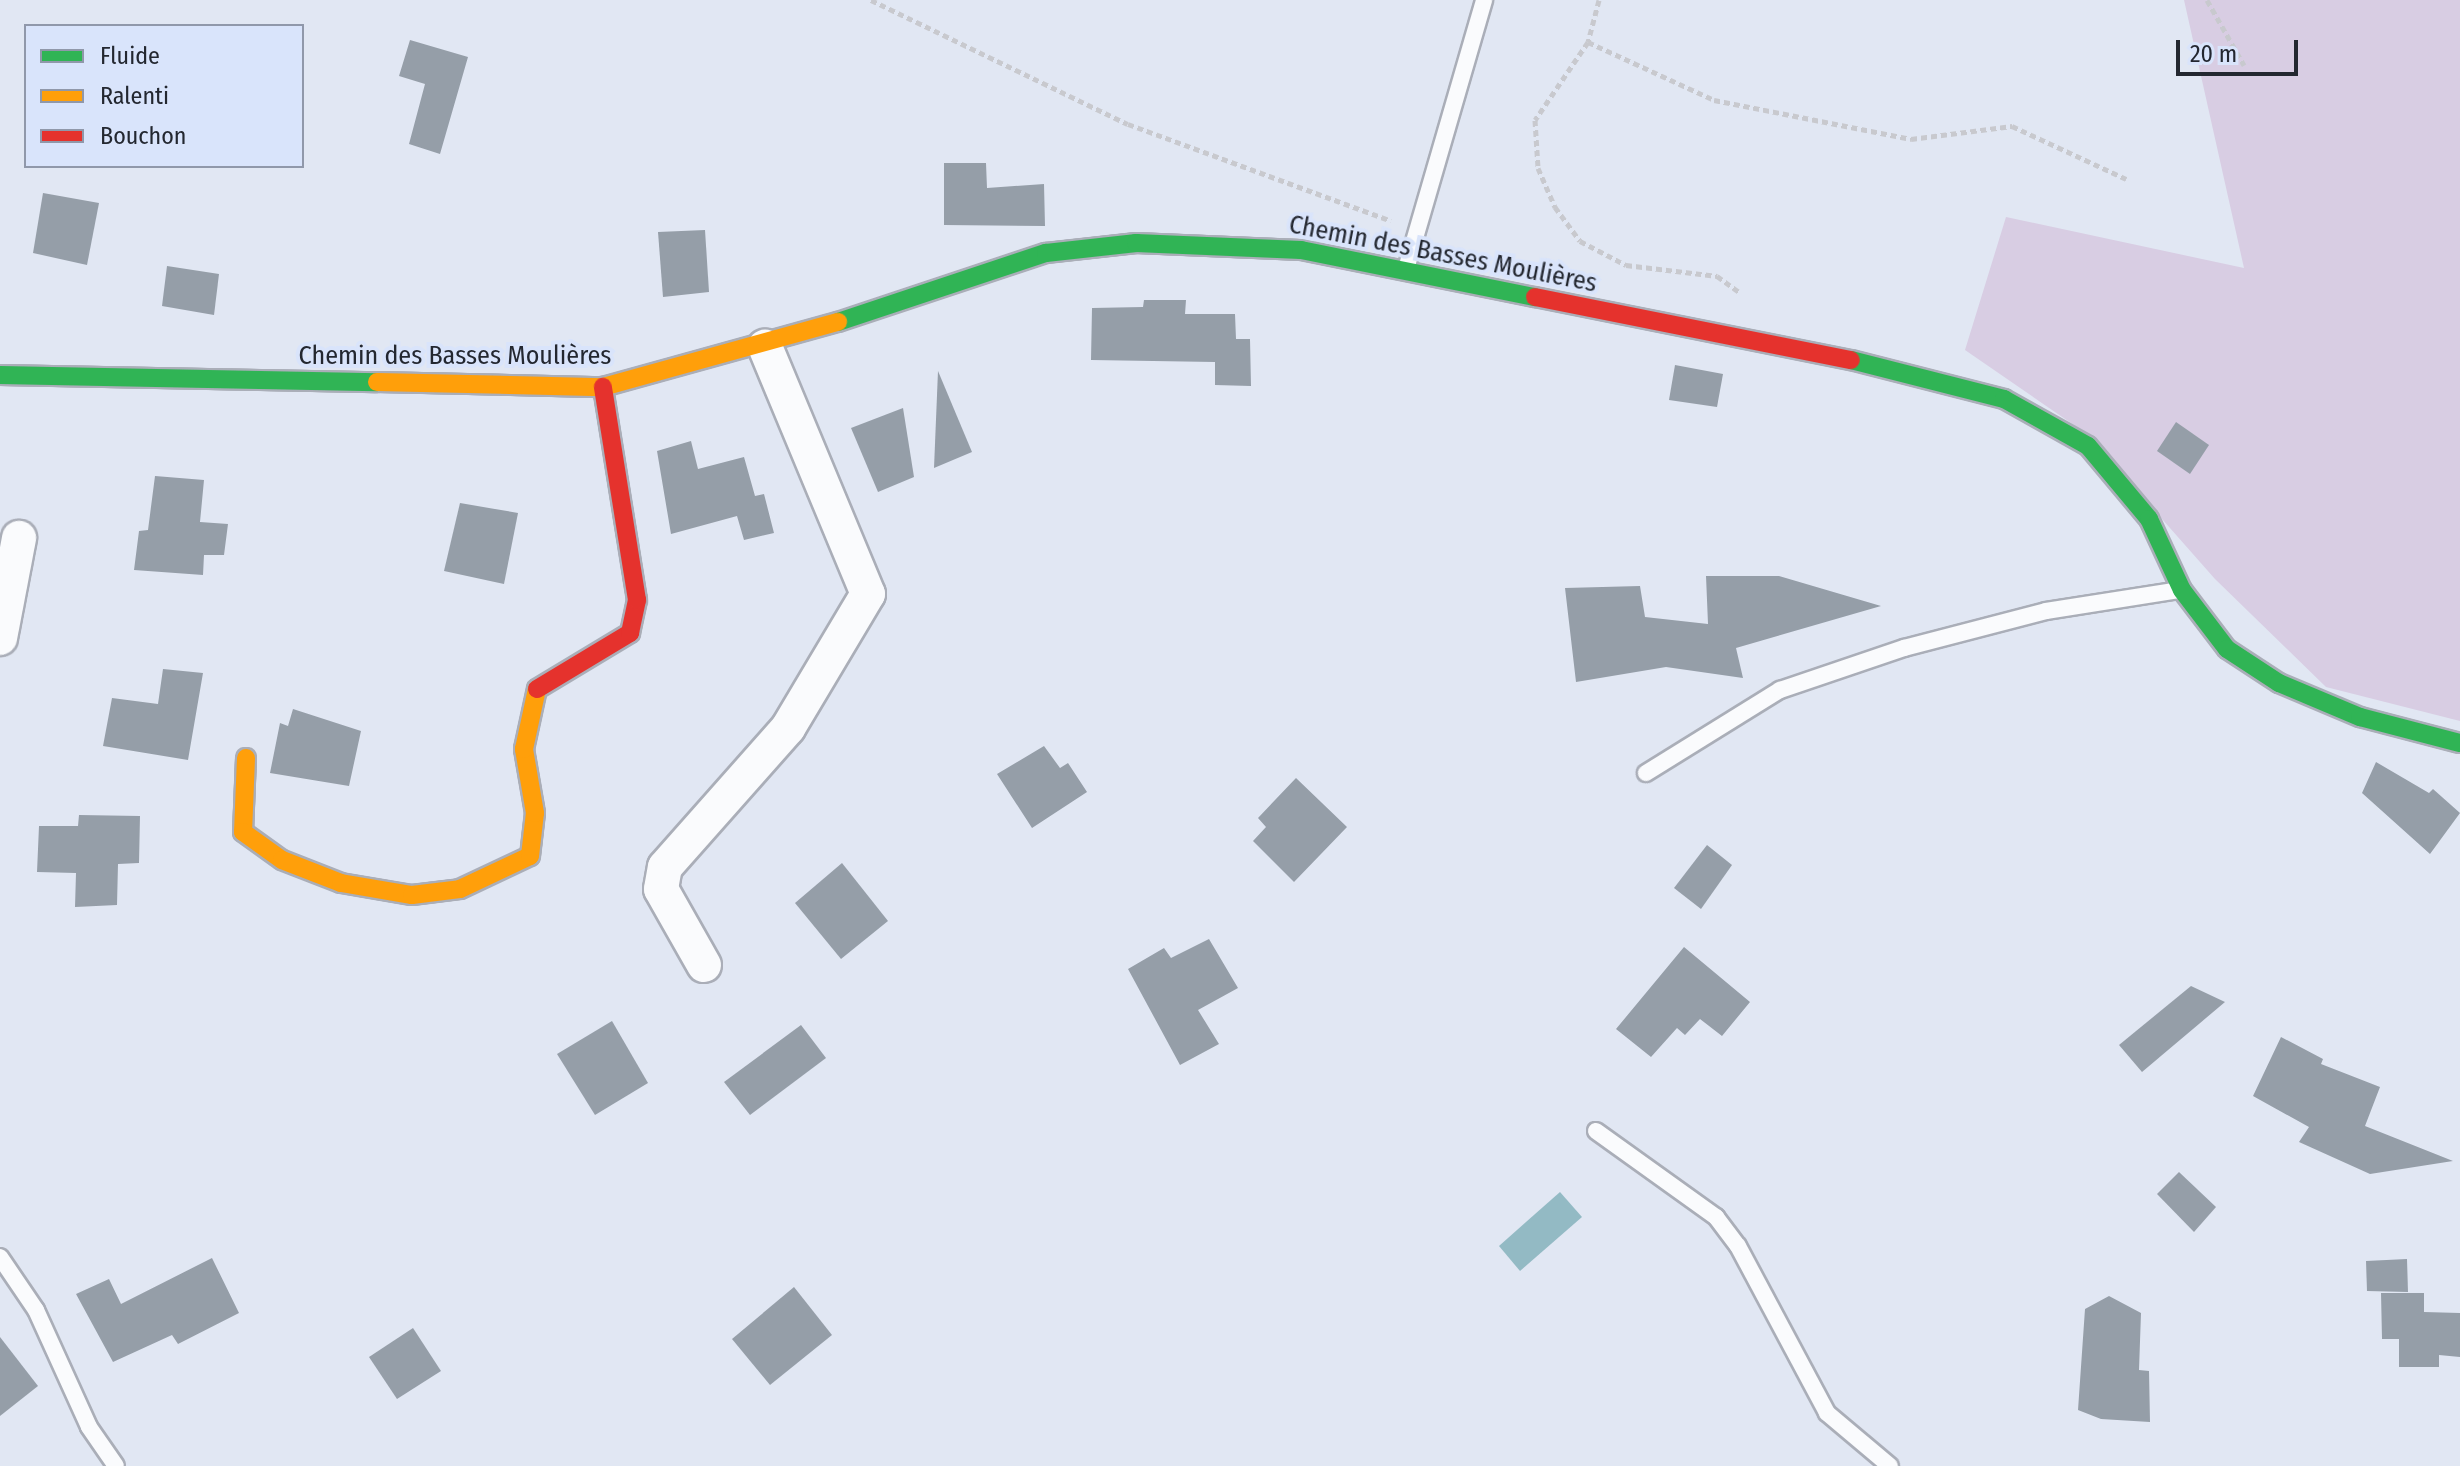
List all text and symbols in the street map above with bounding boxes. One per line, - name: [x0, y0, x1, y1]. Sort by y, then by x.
- legend: [24, 24, 304, 168]
- scale bar: [2180, 24, 2302, 74]
- text: 20 m: [2190, 40, 2237, 68]
- text: Fluide: [100, 42, 160, 70]
- text: Ralenti: [100, 82, 169, 110]
- text: Bouchon: [100, 122, 187, 150]
- street label: Chemin des Basses Moulières: [1286, 209, 1600, 299]
- street label: Chemin des Basses Moulières: [299, 340, 611, 372]

